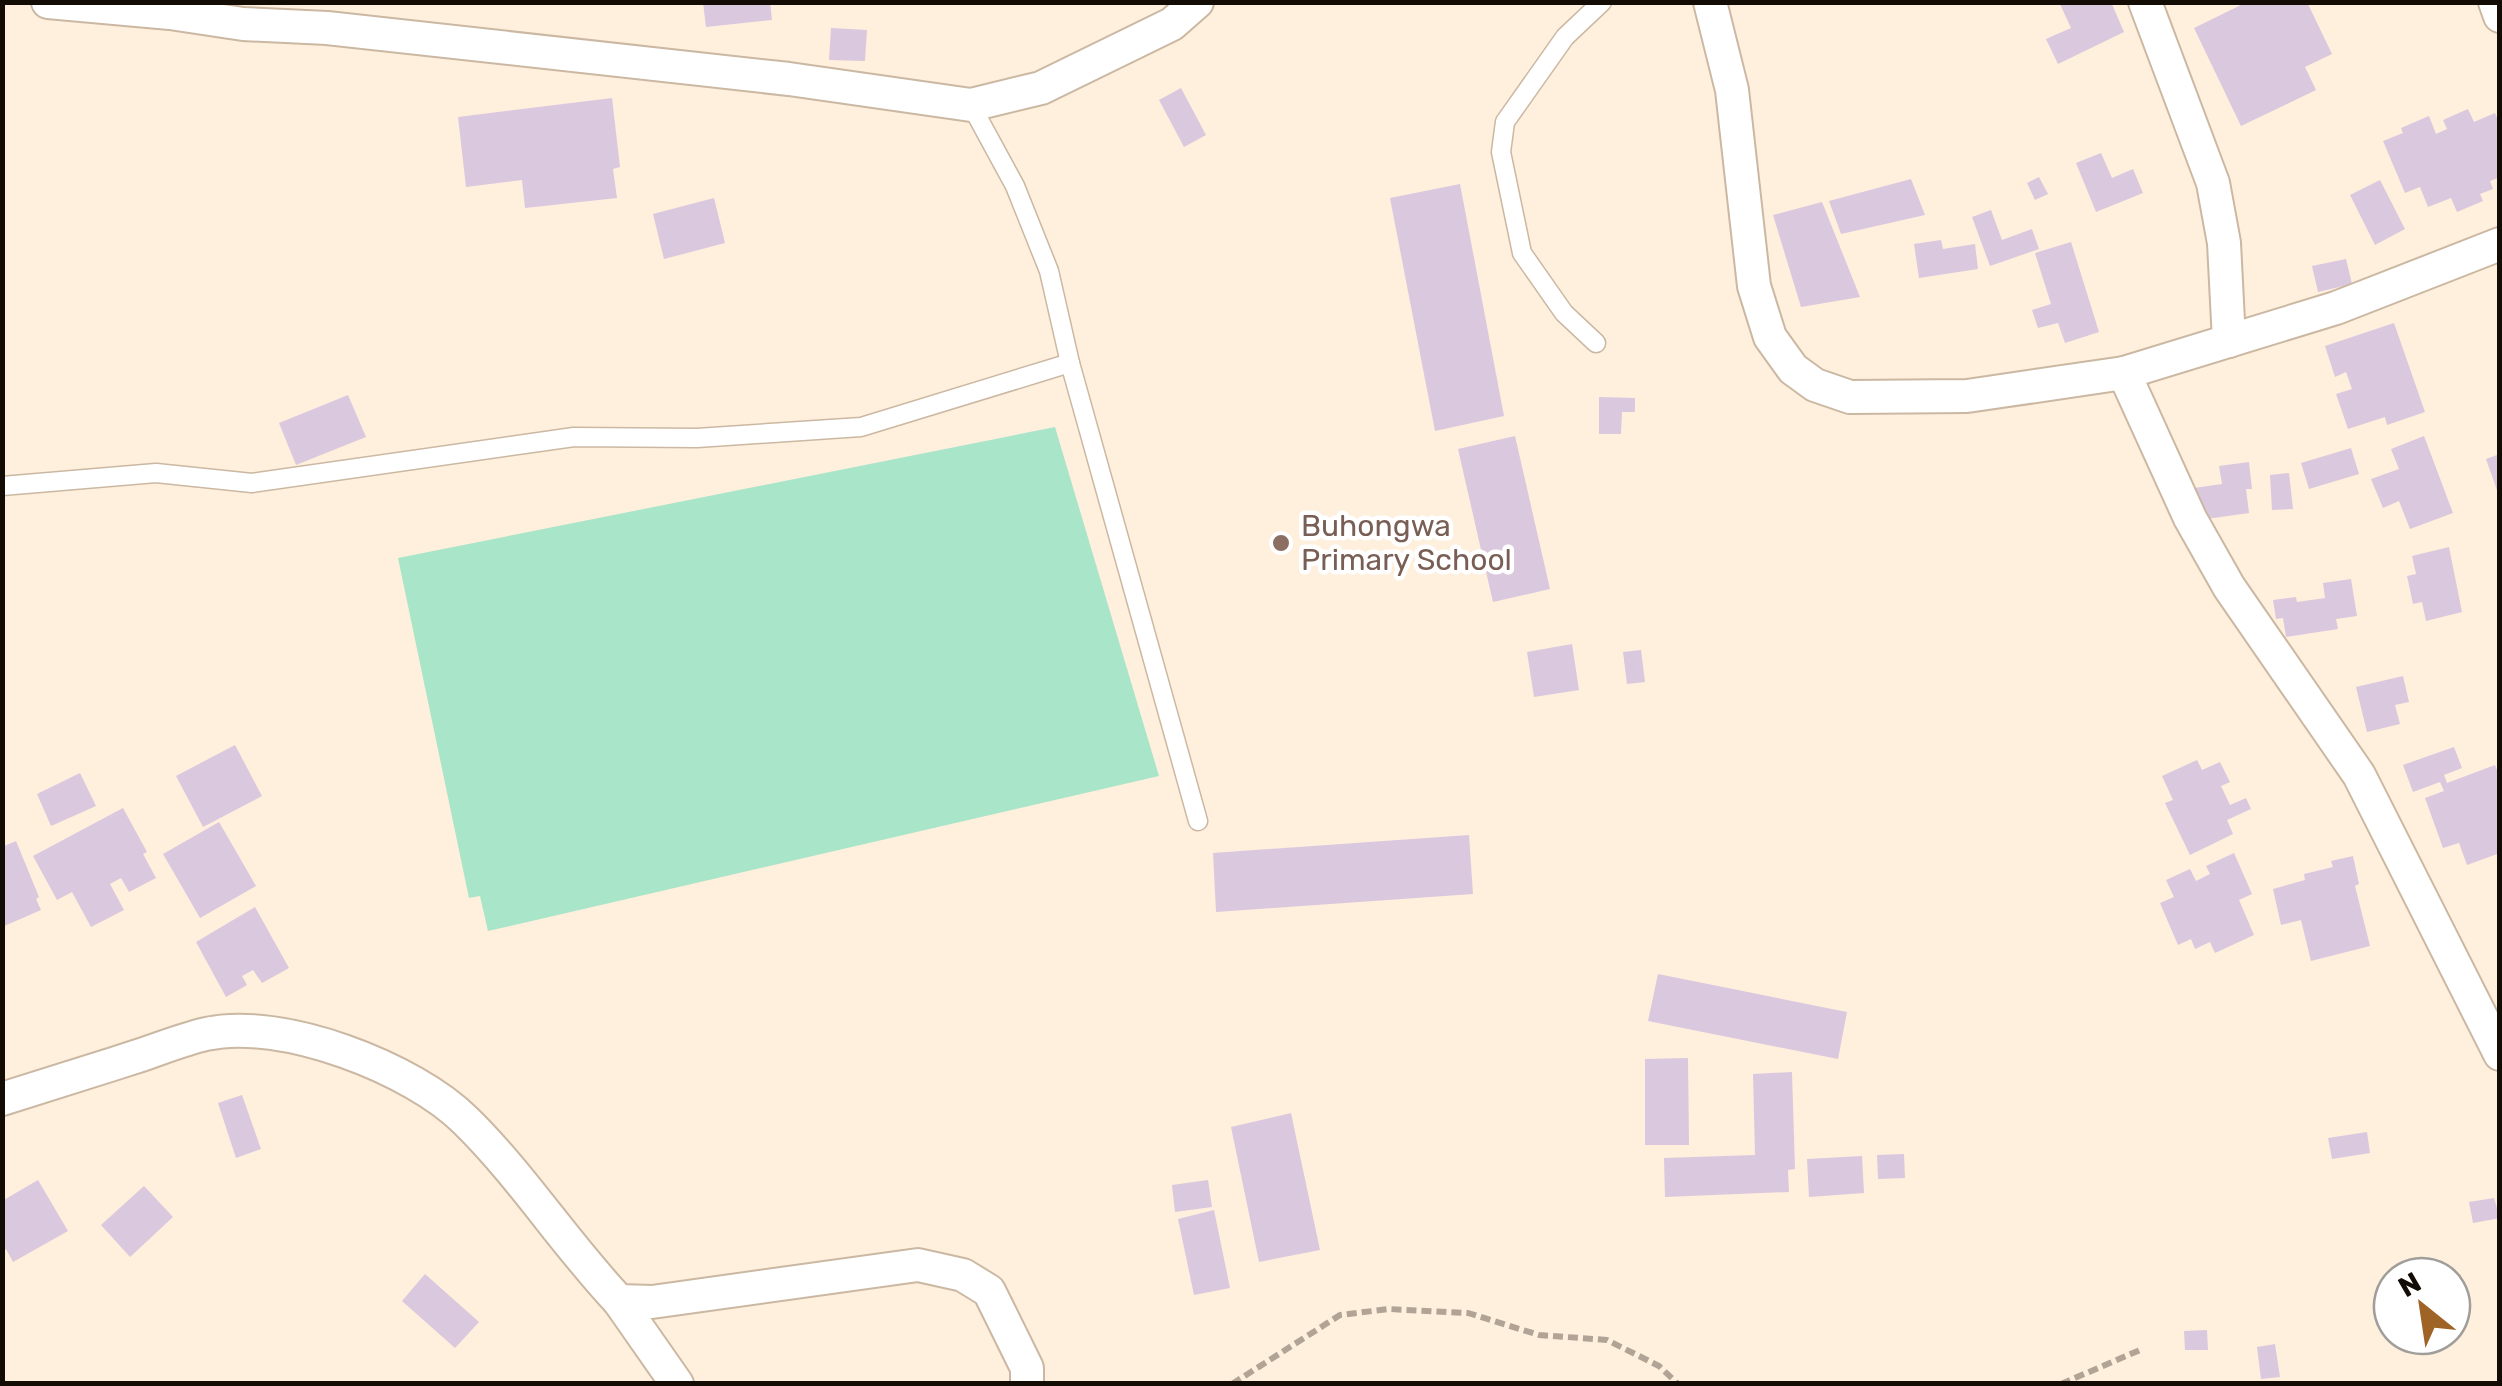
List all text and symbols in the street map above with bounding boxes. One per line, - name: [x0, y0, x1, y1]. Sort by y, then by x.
- place label: Buhongwa Primary School: [1301, 508, 1512, 578]
- marker: Buhongwa Primary School: [1270, 532, 1292, 554]
- north arrow: [2372, 1256, 2472, 1356]
- text: N: [2393, 1265, 2427, 1304]

